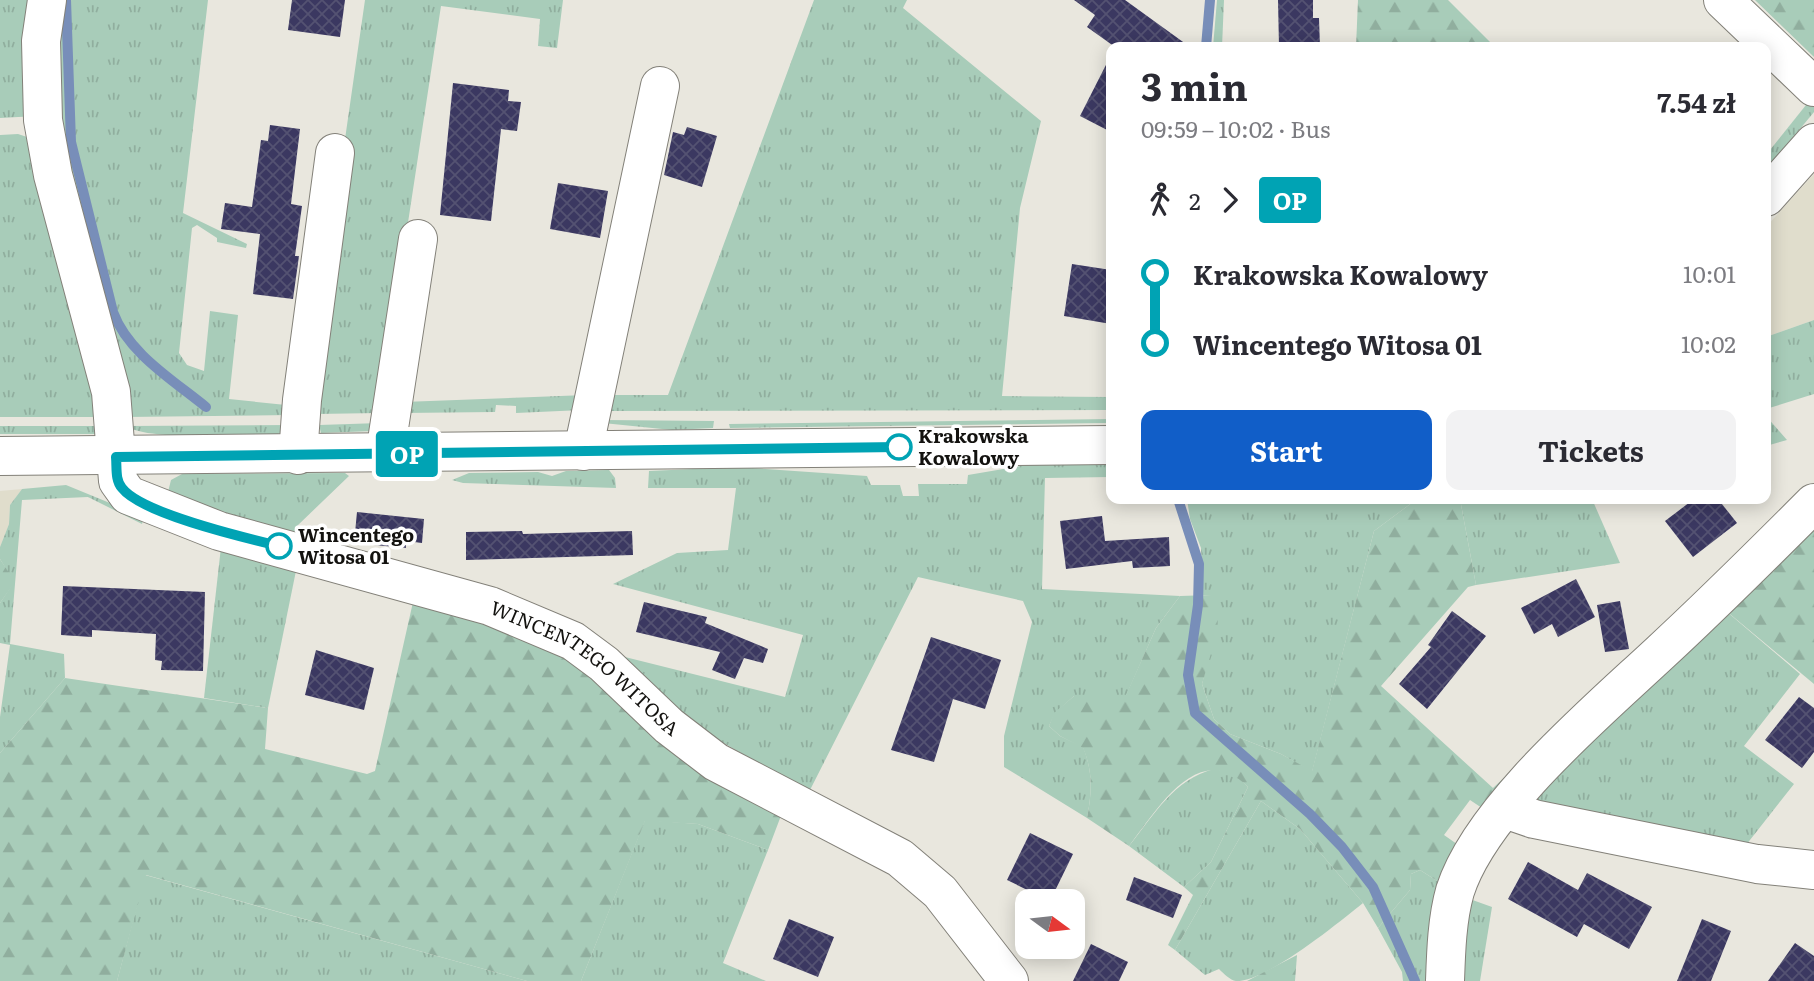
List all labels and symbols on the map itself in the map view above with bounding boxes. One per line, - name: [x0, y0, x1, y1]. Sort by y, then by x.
- place label: Krakowska Kowalowy: [918, 421, 1028, 471]
- line badge: OP: [376, 431, 438, 477]
- marker: Krakowska Kowalowy: [886, 434, 912, 460]
- place label: Wincentego Witosa 01: [298, 520, 414, 570]
- marker: Wincentego Witosa 01: [266, 533, 292, 559]
- street label: WINCENTEGO WITOSA: [486, 593, 685, 742]
- north arrow: [1015, 889, 1085, 959]

